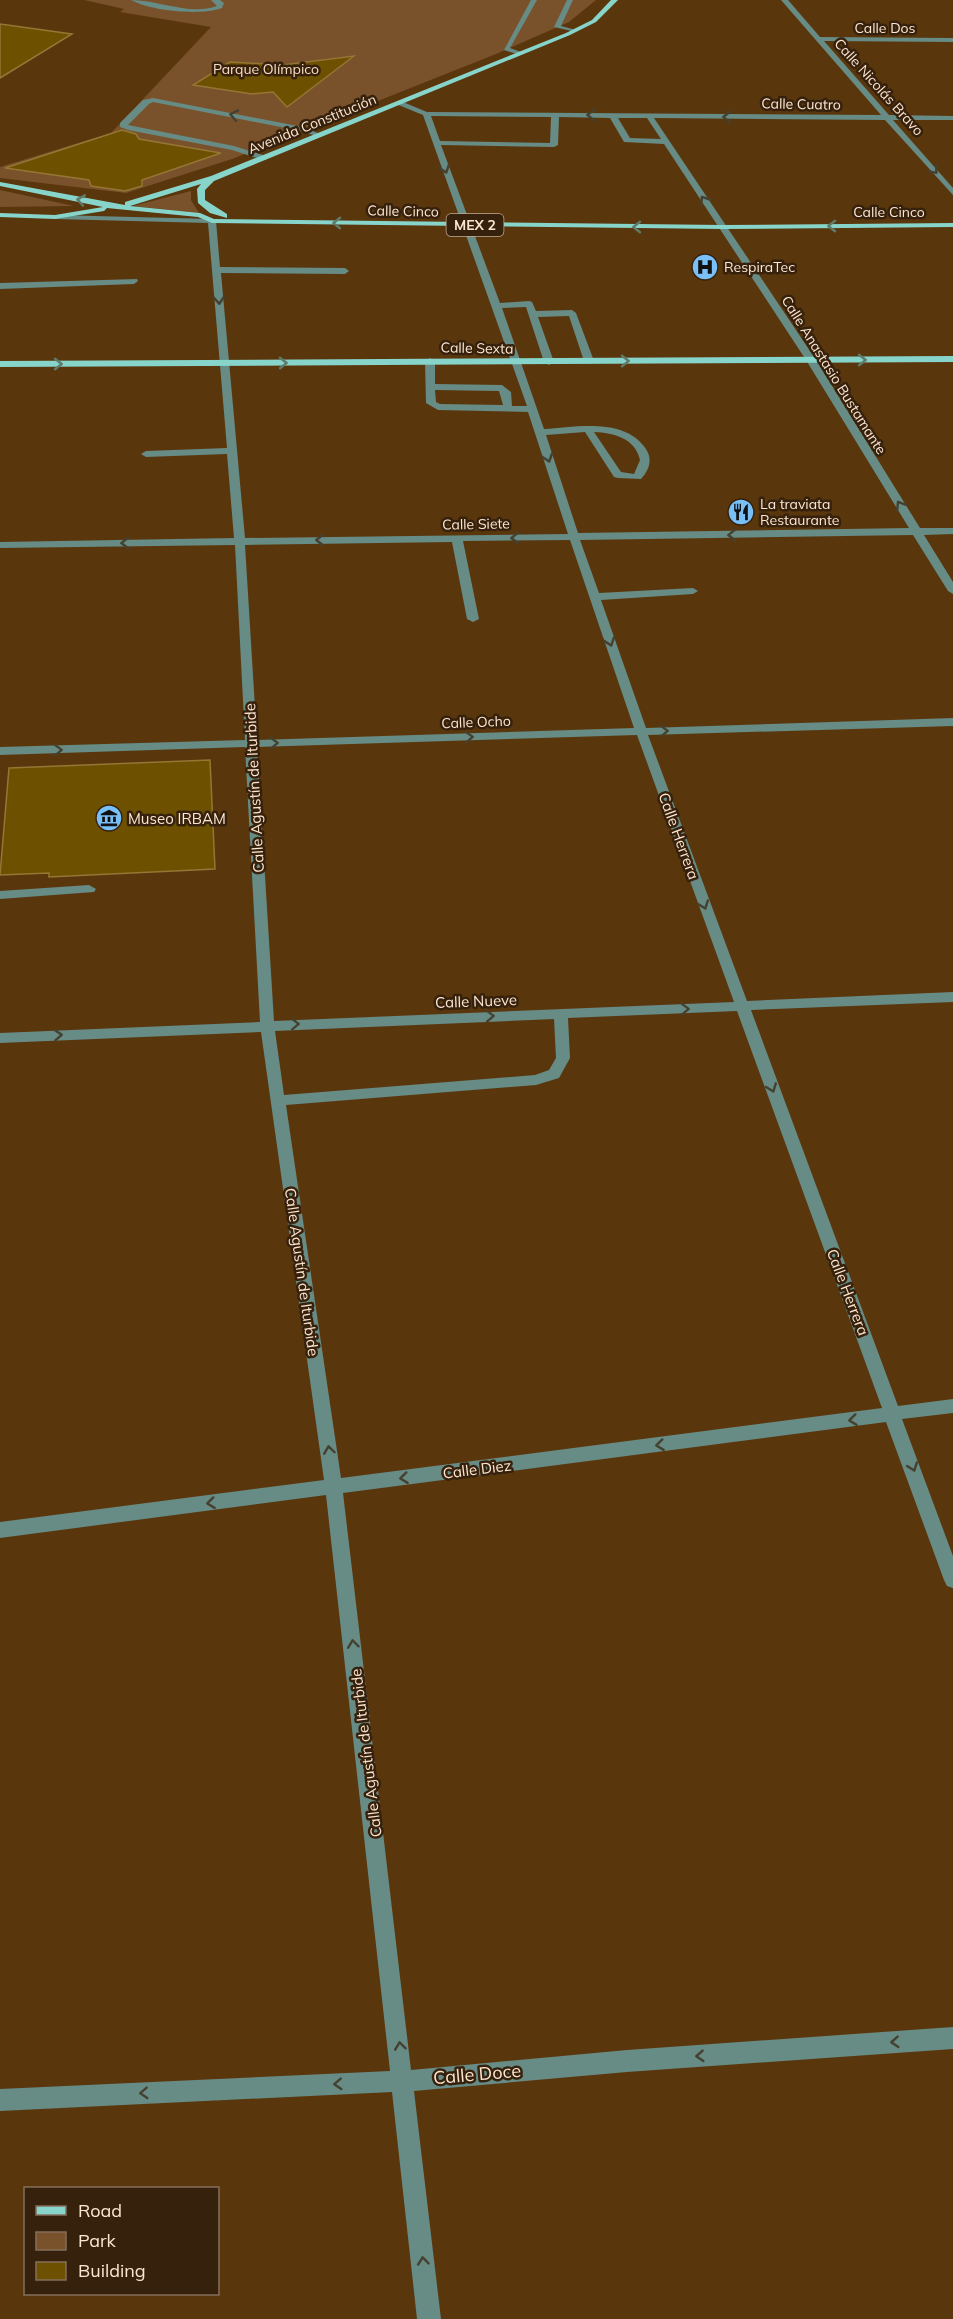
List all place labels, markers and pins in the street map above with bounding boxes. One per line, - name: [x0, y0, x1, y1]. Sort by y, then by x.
- hospital icon: RespiraTec: [690, 252, 720, 282]
- place label: RespiraTec: [724, 258, 795, 276]
- place label: La traviata Restaurante: [760, 495, 839, 529]
- restaurant icon: La traviata Restaurante: [726, 497, 756, 527]
- museum icon: Museo IRBAM: [94, 803, 124, 833]
- place label: Museo IRBAM: [128, 809, 226, 828]

